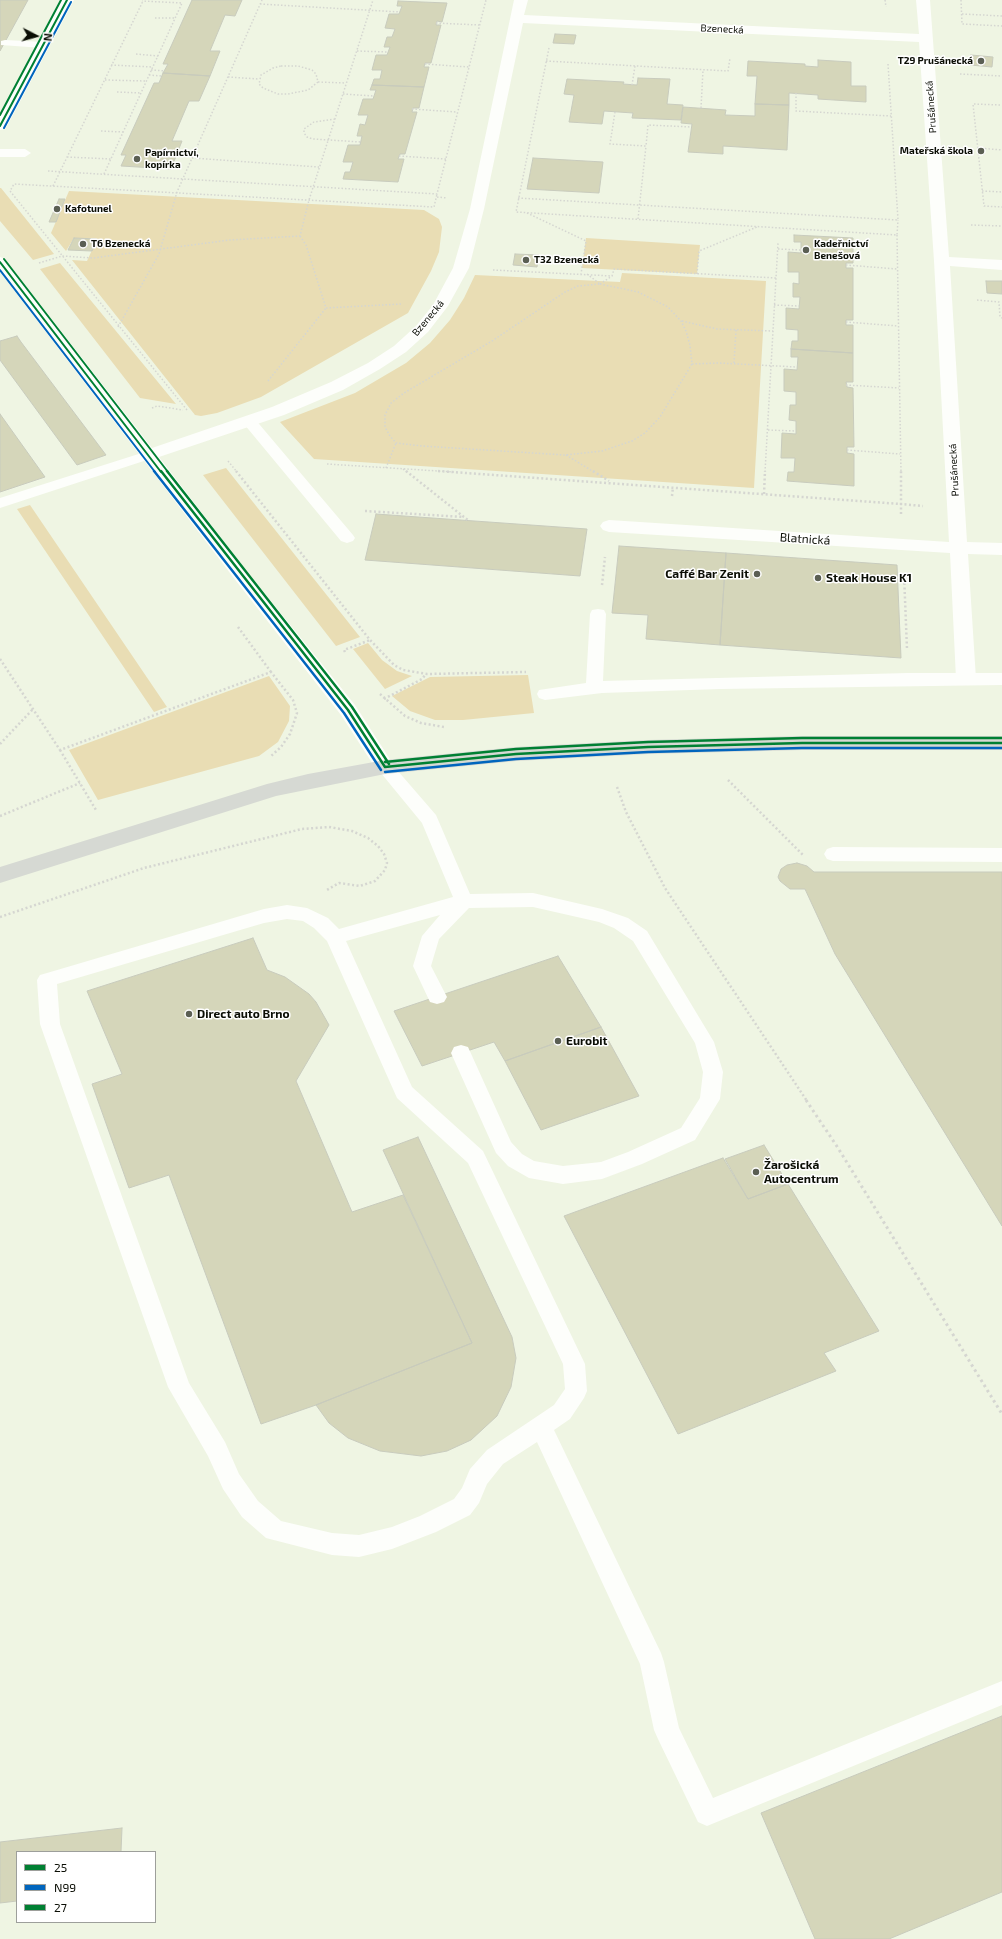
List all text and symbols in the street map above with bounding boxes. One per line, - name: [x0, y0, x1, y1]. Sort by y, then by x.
- north arrow: [16, 16, 56, 56]
- street label: Bzenecká: [700, 22, 744, 36]
- text: N: [42, 33, 55, 42]
- place label: T29 Prušánecká: [898, 55, 973, 67]
- marker: T29 Prušánecká: [976, 56, 986, 66]
- street label: Prušánecká: [923, 80, 939, 134]
- place label: Mateřská škola: [900, 145, 973, 157]
- marker: Mateřská škola: [976, 146, 986, 156]
- place label: Papírnictví, kopírka: [145, 147, 199, 170]
- marker: Papírnictví, kopírka: [132, 154, 142, 164]
- place label: Kafotunel: [65, 203, 112, 215]
- marker: Kafotunel: [52, 204, 62, 214]
- place label: T6 Bzenecká: [91, 238, 150, 250]
- place label: Kadeřnictví Benešová: [814, 238, 868, 262]
- marker: T6 Bzenecká: [78, 239, 88, 249]
- marker: Kadeřnictví Benešová: [801, 245, 811, 255]
- place label: T32 Bzenecká: [534, 254, 599, 266]
- marker: T32 Bzenecká: [521, 255, 531, 265]
- street label: Bzenecká: [409, 298, 447, 338]
- street label: Prušánecká: [947, 443, 961, 497]
- street label: Blatnická: [779, 530, 831, 548]
- place label: Caffé Bar Zenit: [665, 567, 749, 581]
- marker: Caffé Bar Zenit: [752, 569, 762, 579]
- place label: Steak House K1: [826, 571, 912, 585]
- marker: Steak House K1: [813, 573, 823, 583]
- place label: Direct auto Brno: [197, 1007, 290, 1021]
- marker: Direct auto Brno: [184, 1009, 194, 1019]
- place label: Eurobit: [566, 1034, 608, 1048]
- marker: Eurobit: [553, 1036, 563, 1046]
- place label: Žarošická Autocentrum: [764, 1158, 839, 1186]
- marker: Žarošická Autocentrum: [751, 1167, 761, 1177]
- legend: [16, 1851, 156, 1923]
- text: 25: [54, 1860, 67, 1874]
- text: N99: [54, 1880, 76, 1894]
- text: 27: [54, 1900, 67, 1914]

